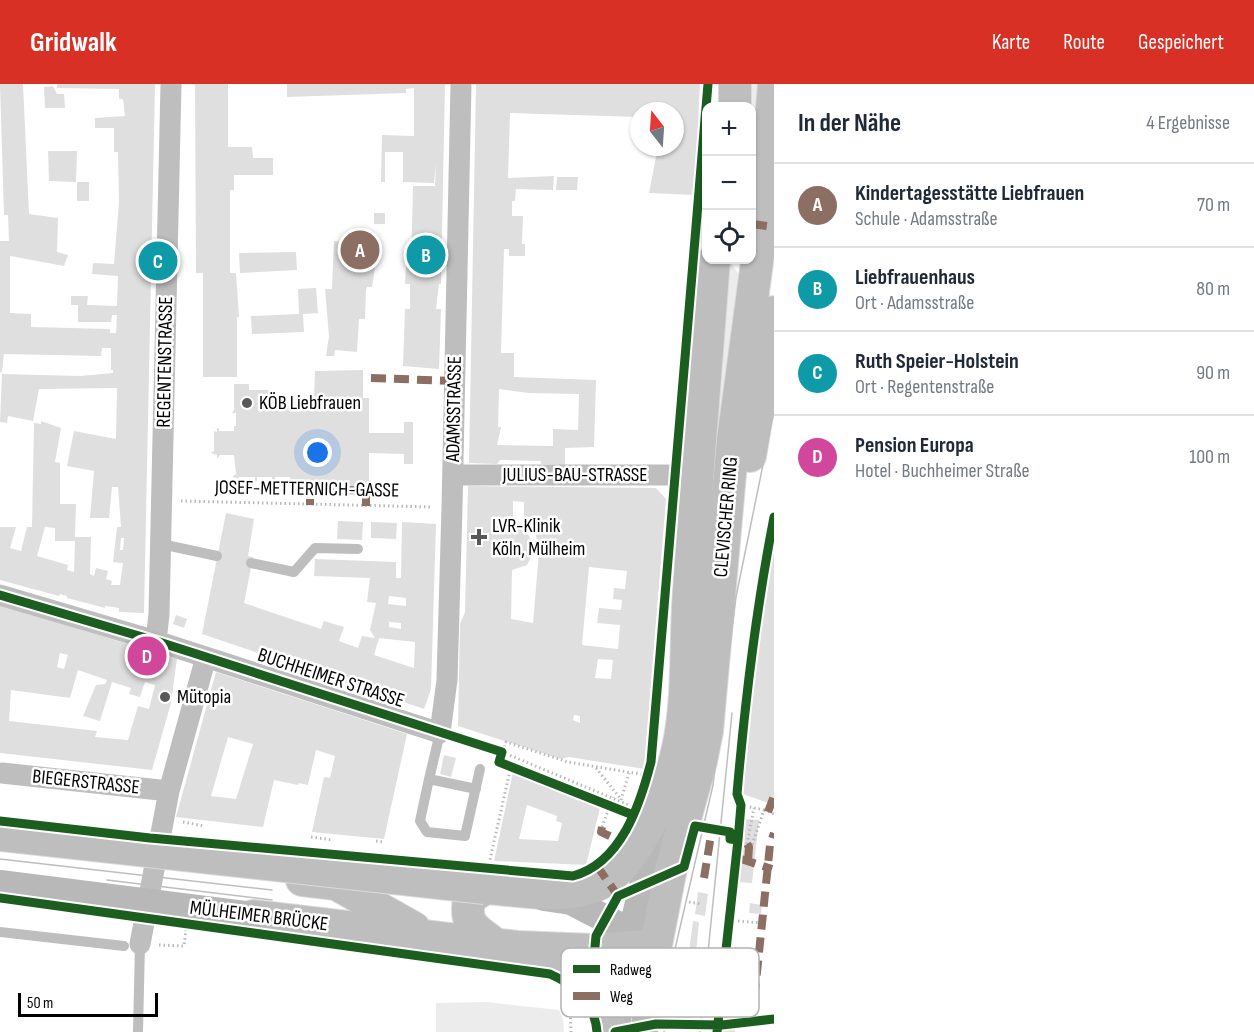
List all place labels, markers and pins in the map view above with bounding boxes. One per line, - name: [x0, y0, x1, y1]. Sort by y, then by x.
- pin: A: [340, 228, 380, 272]
- pin: B: [406, 232, 446, 278]
- pin: C: [138, 238, 178, 284]
- place label: KÖB Liebfrauen: [259, 391, 361, 415]
- marker: KÖB Liebfrauen: [240, 396, 254, 410]
- place label: LVR-Klinik Köln, Mülheim: [492, 514, 585, 561]
- marker: LVR-Klinik Köln, Mülheim: [470, 528, 488, 546]
- pin: D: [128, 634, 166, 678]
- place label: Mütopia: [177, 685, 231, 709]
- marker: Mütopia: [158, 690, 172, 704]

